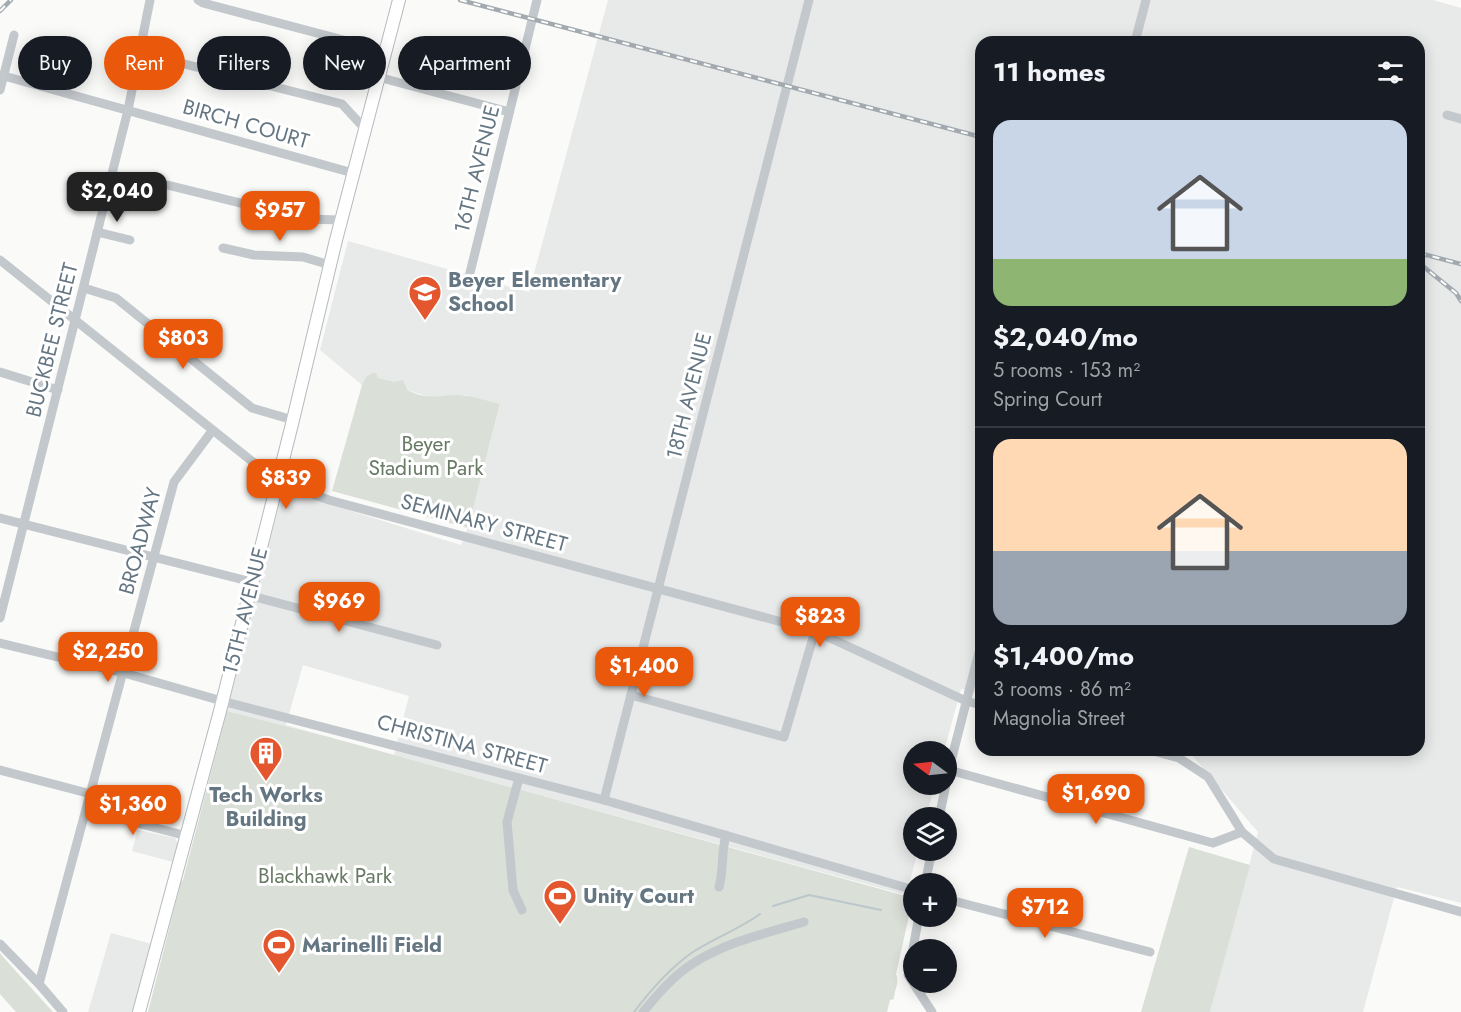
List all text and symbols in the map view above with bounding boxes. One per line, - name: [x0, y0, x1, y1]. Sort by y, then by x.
- chip: Buy: [18, 36, 92, 90]
- chip: Rent: [104, 36, 185, 90]
- chip: Filters: [197, 36, 291, 90]
- chip: New: [303, 36, 386, 90]
- chip: Apartment: [398, 36, 531, 90]
- text: 11 homes: [993, 53, 1105, 91]
- icon: filters: [1374, 56, 1407, 89]
- street label: BIRCH COURT: [179, 92, 313, 156]
- street label: 16TH AVENUE: [447, 102, 507, 236]
- icon: home: [1146, 159, 1254, 267]
- pin: $2,040: [68, 172, 166, 223]
- text: $2,040: [81, 177, 153, 206]
- pin: $957: [244, 191, 316, 242]
- text: $957: [255, 196, 305, 225]
- street label: BUCKBEE STREET: [18, 259, 86, 420]
- place label: Beyer Elementary School: [448, 265, 622, 319]
- school or university icon: Beyer Elementary School: [407, 274, 443, 321]
- text: $2,040/mo: [993, 318, 1138, 356]
- pin: $803: [147, 319, 219, 370]
- text: $803: [158, 324, 208, 353]
- street label: 18TH AVENUE: [659, 330, 719, 462]
- text: 5 rooms · 153 m²: [993, 356, 1140, 385]
- text: Spring Court: [993, 385, 1102, 414]
- park label: Beyer Stadium Park: [368, 429, 484, 483]
- pin: $839: [250, 459, 322, 510]
- text: $839: [261, 464, 311, 493]
- icon: home: [1146, 478, 1254, 586]
- street label: BROADWAY: [111, 484, 169, 598]
- street label: SEMINARY STREET: [397, 486, 571, 560]
- street label: 15TH AVENUE: [215, 544, 275, 678]
- pin: $969: [303, 582, 375, 633]
- text: $969: [313, 587, 365, 616]
- pin: $823: [784, 597, 856, 648]
- text: $823: [795, 602, 845, 631]
- pin: $2,250: [59, 632, 157, 683]
- text: $2,250: [72, 637, 144, 666]
- text: $1,400/mo: [993, 637, 1134, 675]
- pin: $1,400: [595, 647, 693, 698]
- text: $1,400: [609, 652, 679, 681]
- text: 3 rooms · 86 m²: [993, 675, 1131, 704]
- text: Magnolia Street: [993, 704, 1125, 733]
- street label: CHRISTINA STREET: [374, 707, 551, 781]
- building icon: Tech Works Building: [248, 735, 284, 782]
- north arrow: [903, 741, 957, 795]
- map controls: [903, 741, 957, 993]
- pin: $1,690: [1047, 774, 1145, 825]
- text: $1,690: [1061, 779, 1131, 808]
- place label: Tech Works Building: [209, 780, 323, 834]
- pin: $1,360: [84, 785, 182, 836]
- text: $1,360: [99, 790, 167, 819]
- button: layers: [903, 807, 957, 861]
- park label: Blackhawk Park: [258, 861, 393, 891]
- button: +: [903, 873, 957, 927]
- sports icon: Unity Court: [542, 878, 578, 925]
- place label: Unity Court: [583, 881, 694, 911]
- pin: $712: [1009, 888, 1081, 939]
- text: $712: [1021, 893, 1069, 922]
- sports icon: Marinelli Field: [261, 927, 297, 974]
- place label: Marinelli Field: [302, 930, 442, 960]
- button: −: [903, 939, 957, 993]

